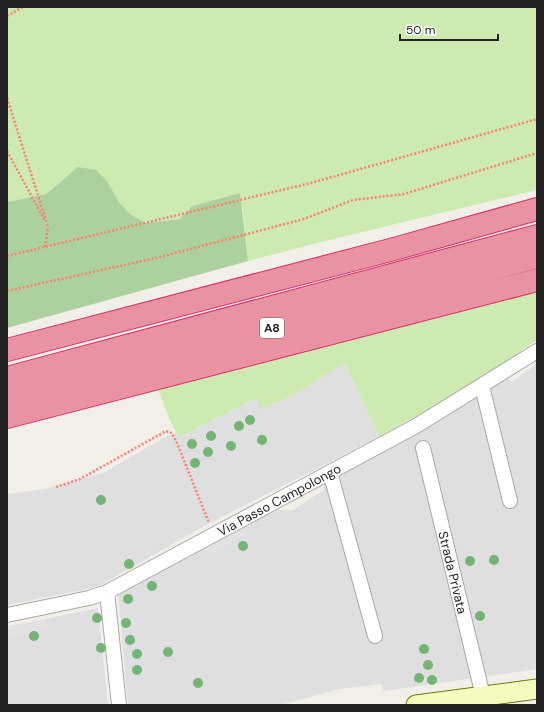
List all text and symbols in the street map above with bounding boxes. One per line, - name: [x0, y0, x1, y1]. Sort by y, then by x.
- scale bar: [400, 16, 498, 42]
- text: 50 m: [406, 22, 435, 38]
- road number: A8: [260, 318, 284, 338]
- street label: Via Passo Campolongo: [214, 459, 344, 540]
- street label: Strada Privata: [435, 529, 471, 615]

